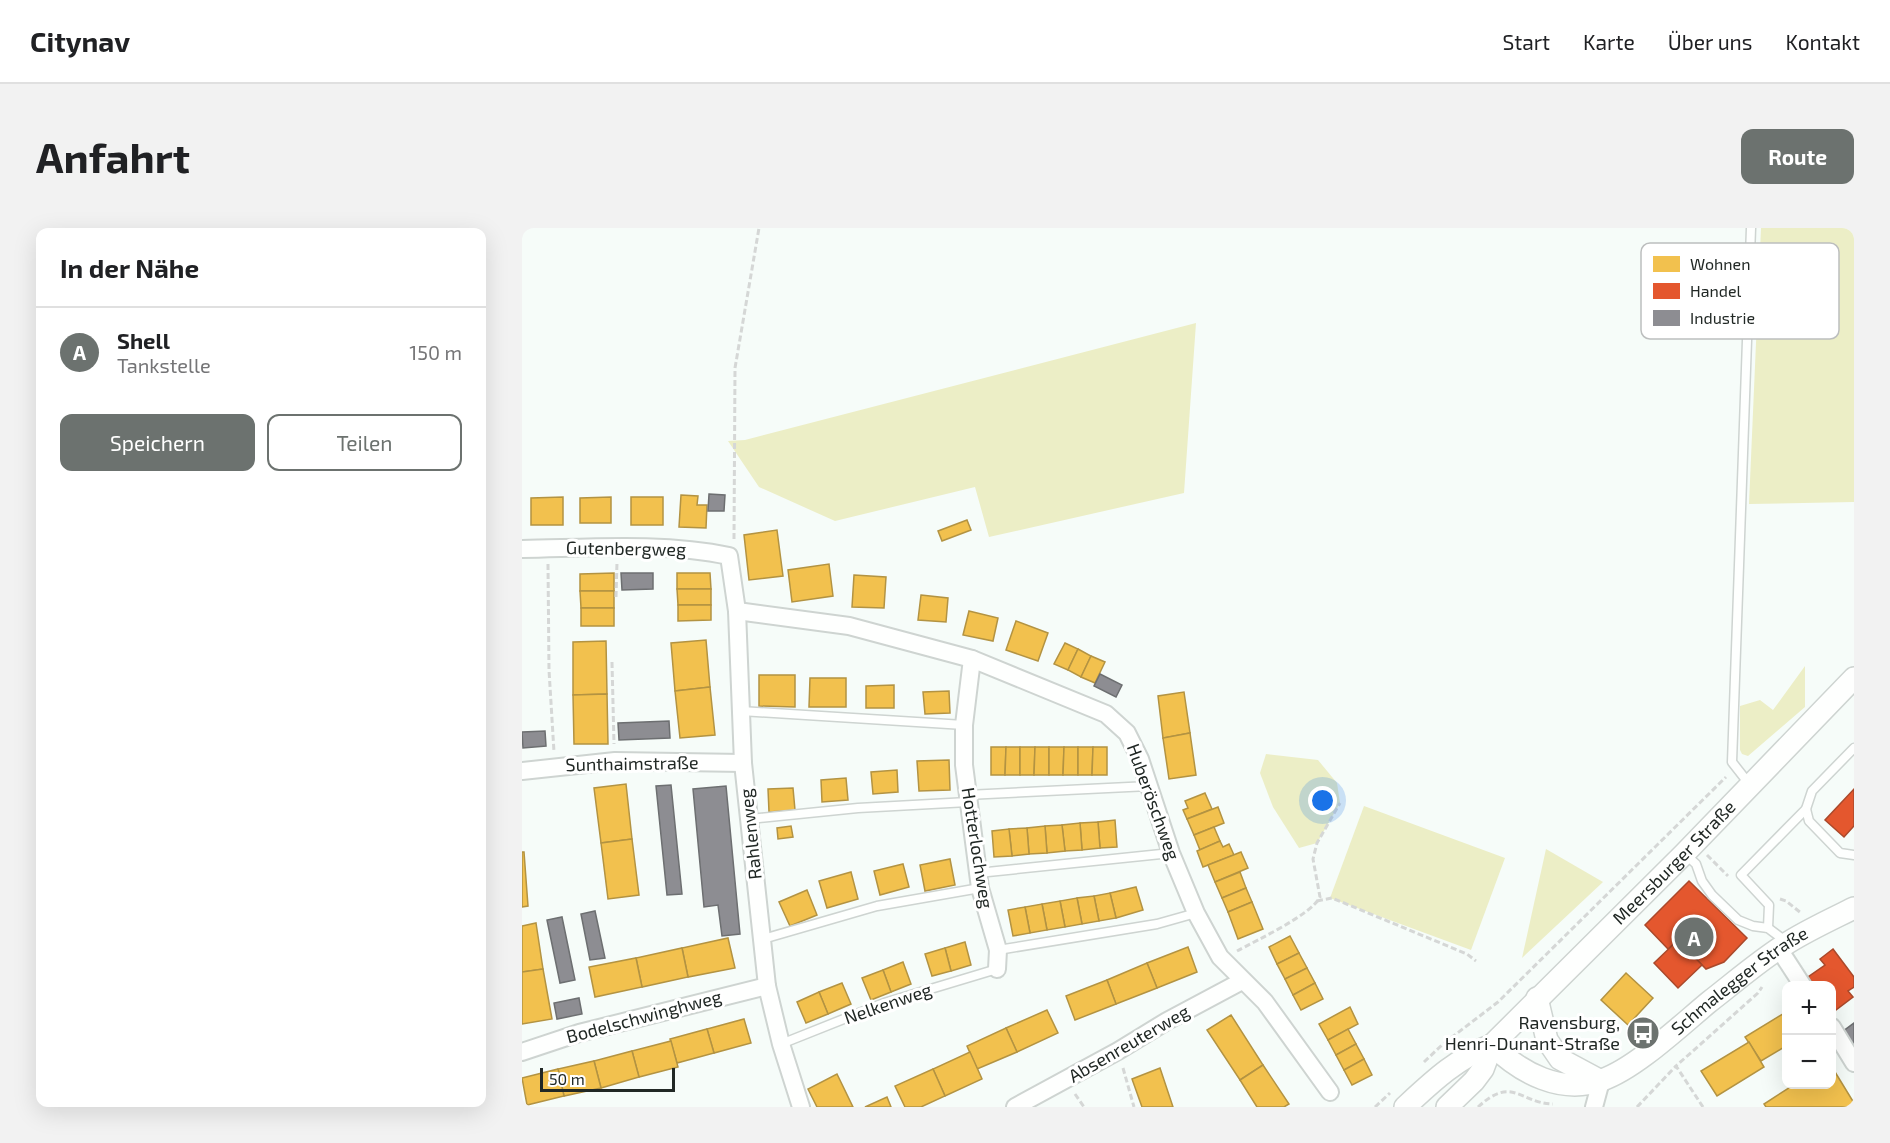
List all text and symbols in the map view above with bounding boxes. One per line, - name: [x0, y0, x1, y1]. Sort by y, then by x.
- text: Citynav: [30, 24, 130, 58]
- text: Start: [1503, 29, 1550, 54]
- text: Karte: [1583, 29, 1635, 54]
- text: Über uns: [1668, 29, 1753, 54]
- text: Kontakt: [1786, 29, 1860, 54]
- button: Route: [1741, 129, 1854, 184]
- text: Anfahrt: [36, 131, 190, 181]
- legend: [1641, 243, 1839, 339]
- text: In der Nähe: [60, 252, 199, 283]
- text: Wohnen: [1690, 254, 1750, 273]
- text: Handel: [1690, 281, 1742, 300]
- text: Industrie: [1690, 308, 1755, 327]
- text: Shell: [117, 327, 170, 353]
- text: A: [73, 340, 86, 364]
- text: 150 m: [409, 340, 462, 364]
- text: Tankstelle: [117, 353, 211, 377]
- button: Speichern: [60, 414, 255, 471]
- button: Teilen: [267, 414, 462, 471]
- street label: Gutenbergweg: [566, 536, 686, 560]
- street label: Huberöschweg: [1123, 740, 1185, 863]
- street label: Sunthaimstraße: [565, 751, 699, 775]
- street label: Hotterlochweg: [958, 786, 998, 910]
- your location: [1308, 786, 1337, 815]
- street label: Rahlenweg: [734, 787, 766, 881]
- street label: Meersburger Straße: [1608, 795, 1740, 929]
- pin: A: [1674, 914, 1714, 960]
- street label: Schmalegger Straße: [1666, 921, 1811, 1039]
- street label: Nelkenweg: [841, 978, 934, 1028]
- map controls: [1782, 981, 1836, 1089]
- button: +: [1782, 981, 1836, 1035]
- street label: Bodelschwinghweg: [564, 985, 724, 1047]
- street label: Absenreuterweg: [1064, 1000, 1193, 1087]
- place label: Ravensburg, Henri-Dunant-Straße: [1445, 1011, 1620, 1054]
- bus stop icon: Ravensburg, Henri-Dunant-Straße: [1625, 1015, 1661, 1051]
- button: −: [1782, 1035, 1836, 1089]
- scale bar: [540, 1065, 675, 1092]
- text: 50 m: [549, 1069, 585, 1088]

